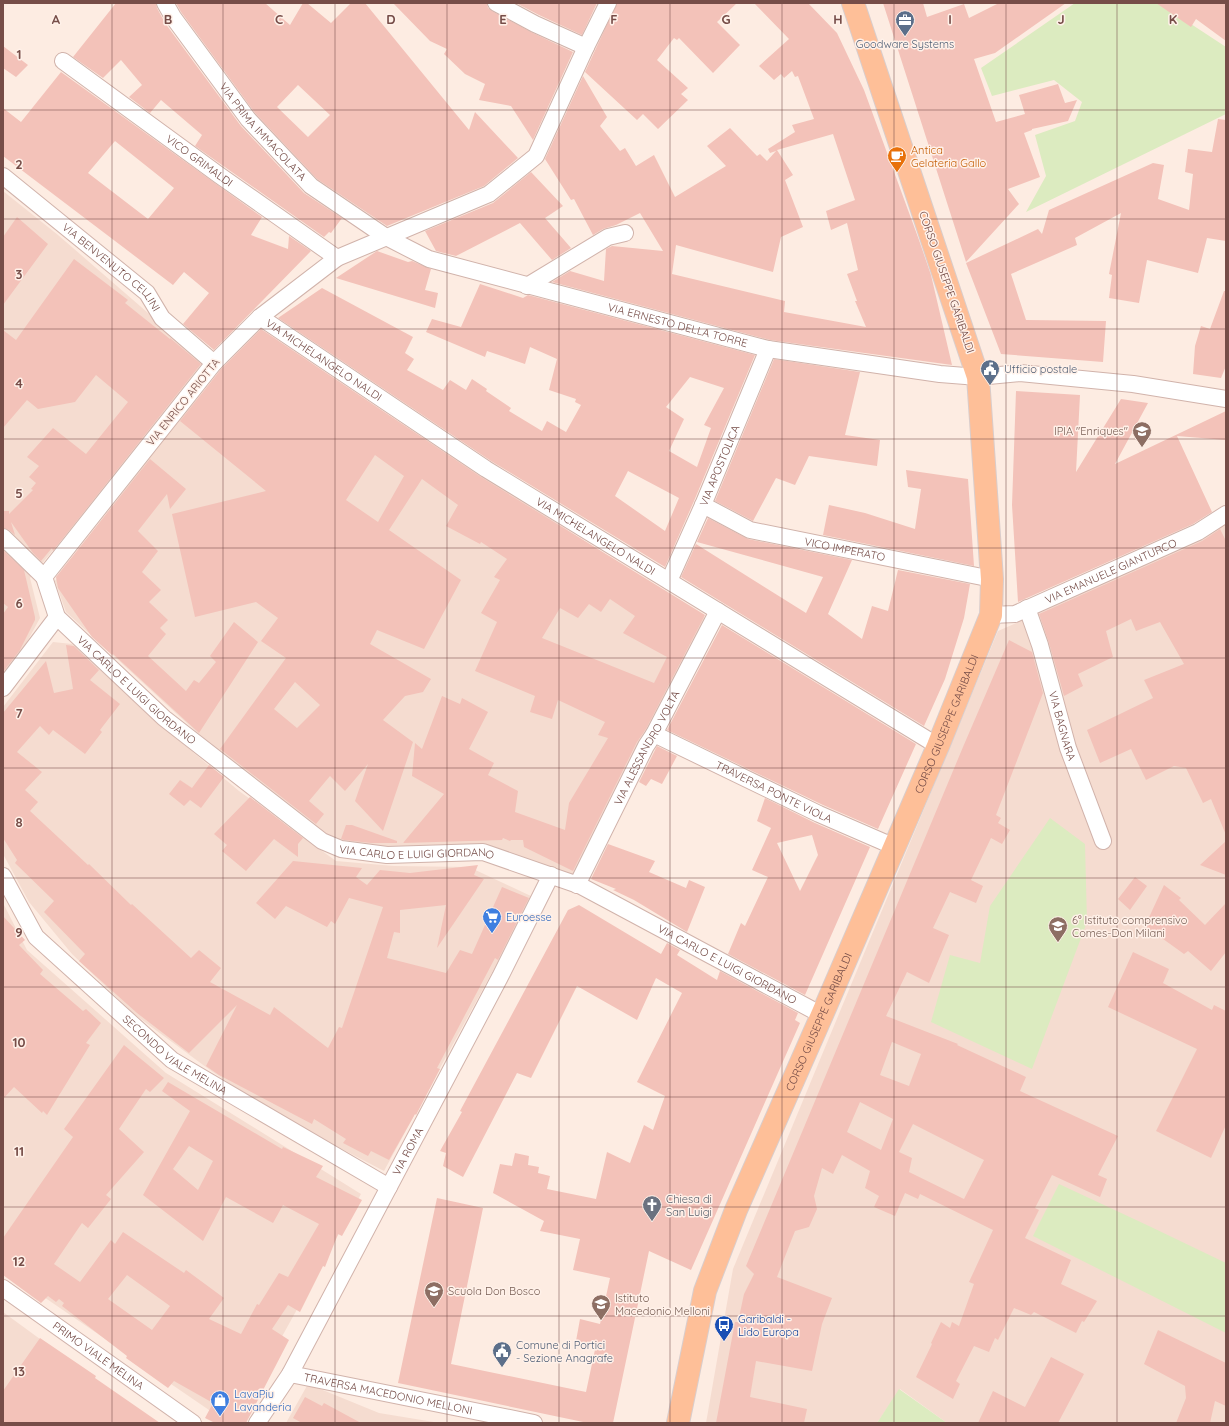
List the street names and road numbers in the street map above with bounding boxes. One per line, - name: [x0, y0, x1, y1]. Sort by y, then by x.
- street label: VIA PRIMA IMMACOLATA: [217, 80, 309, 184]
- street label: VICO GRIMALDI: [163, 132, 236, 190]
- street label: CORSO GIUSEPPE GARIBALDI: [916, 209, 978, 355]
- street label: VIA BENVENUTO CELLINI: [59, 220, 163, 314]
- street label: VIA ERNESTO DELLA TORRE: [606, 300, 749, 350]
- street label: VIA MICHELANGELO NALDI: [263, 316, 385, 404]
- street label: VIA ENRICO ARIOTTA: [143, 355, 223, 449]
- street label: VIA APOSTOLICA: [696, 423, 743, 508]
- street label: VIA MICHELANGELO NALDI: [534, 494, 658, 578]
- street label: VICO IMPERATO: [803, 534, 887, 564]
- street label: VIA EMANUELE GIANTURCO: [1043, 535, 1179, 607]
- street label: VIA CARLO E LUIGI GIORDANO: [74, 633, 199, 747]
- street label: CORSO GIUSEPPE GARIBALDI: [911, 652, 981, 796]
- street label: VIA ALESSANDRO VOLTA: [611, 688, 682, 807]
- street label: VIA BAGNARA: [1046, 689, 1079, 763]
- street label: TRAVERSA PONTE VIOLA: [713, 758, 834, 826]
- street label: VIA CARLO E LUIGI GIORDANO: [338, 842, 496, 862]
- street label: VIA CARLO E LUIGI GIORDANO: [655, 921, 799, 1007]
- street label: CORSO GIUSEPPE GARIBALDI: [782, 951, 855, 1093]
- street label: SECONDO VIALE MELINA: [120, 1012, 230, 1098]
- street label: VIA ROMA: [389, 1125, 426, 1178]
- street label: PRIMO VIALE MELINA: [50, 1319, 147, 1393]
- street label: TRAVERSA MACEDONIO MELLONI: [302, 1370, 474, 1417]

